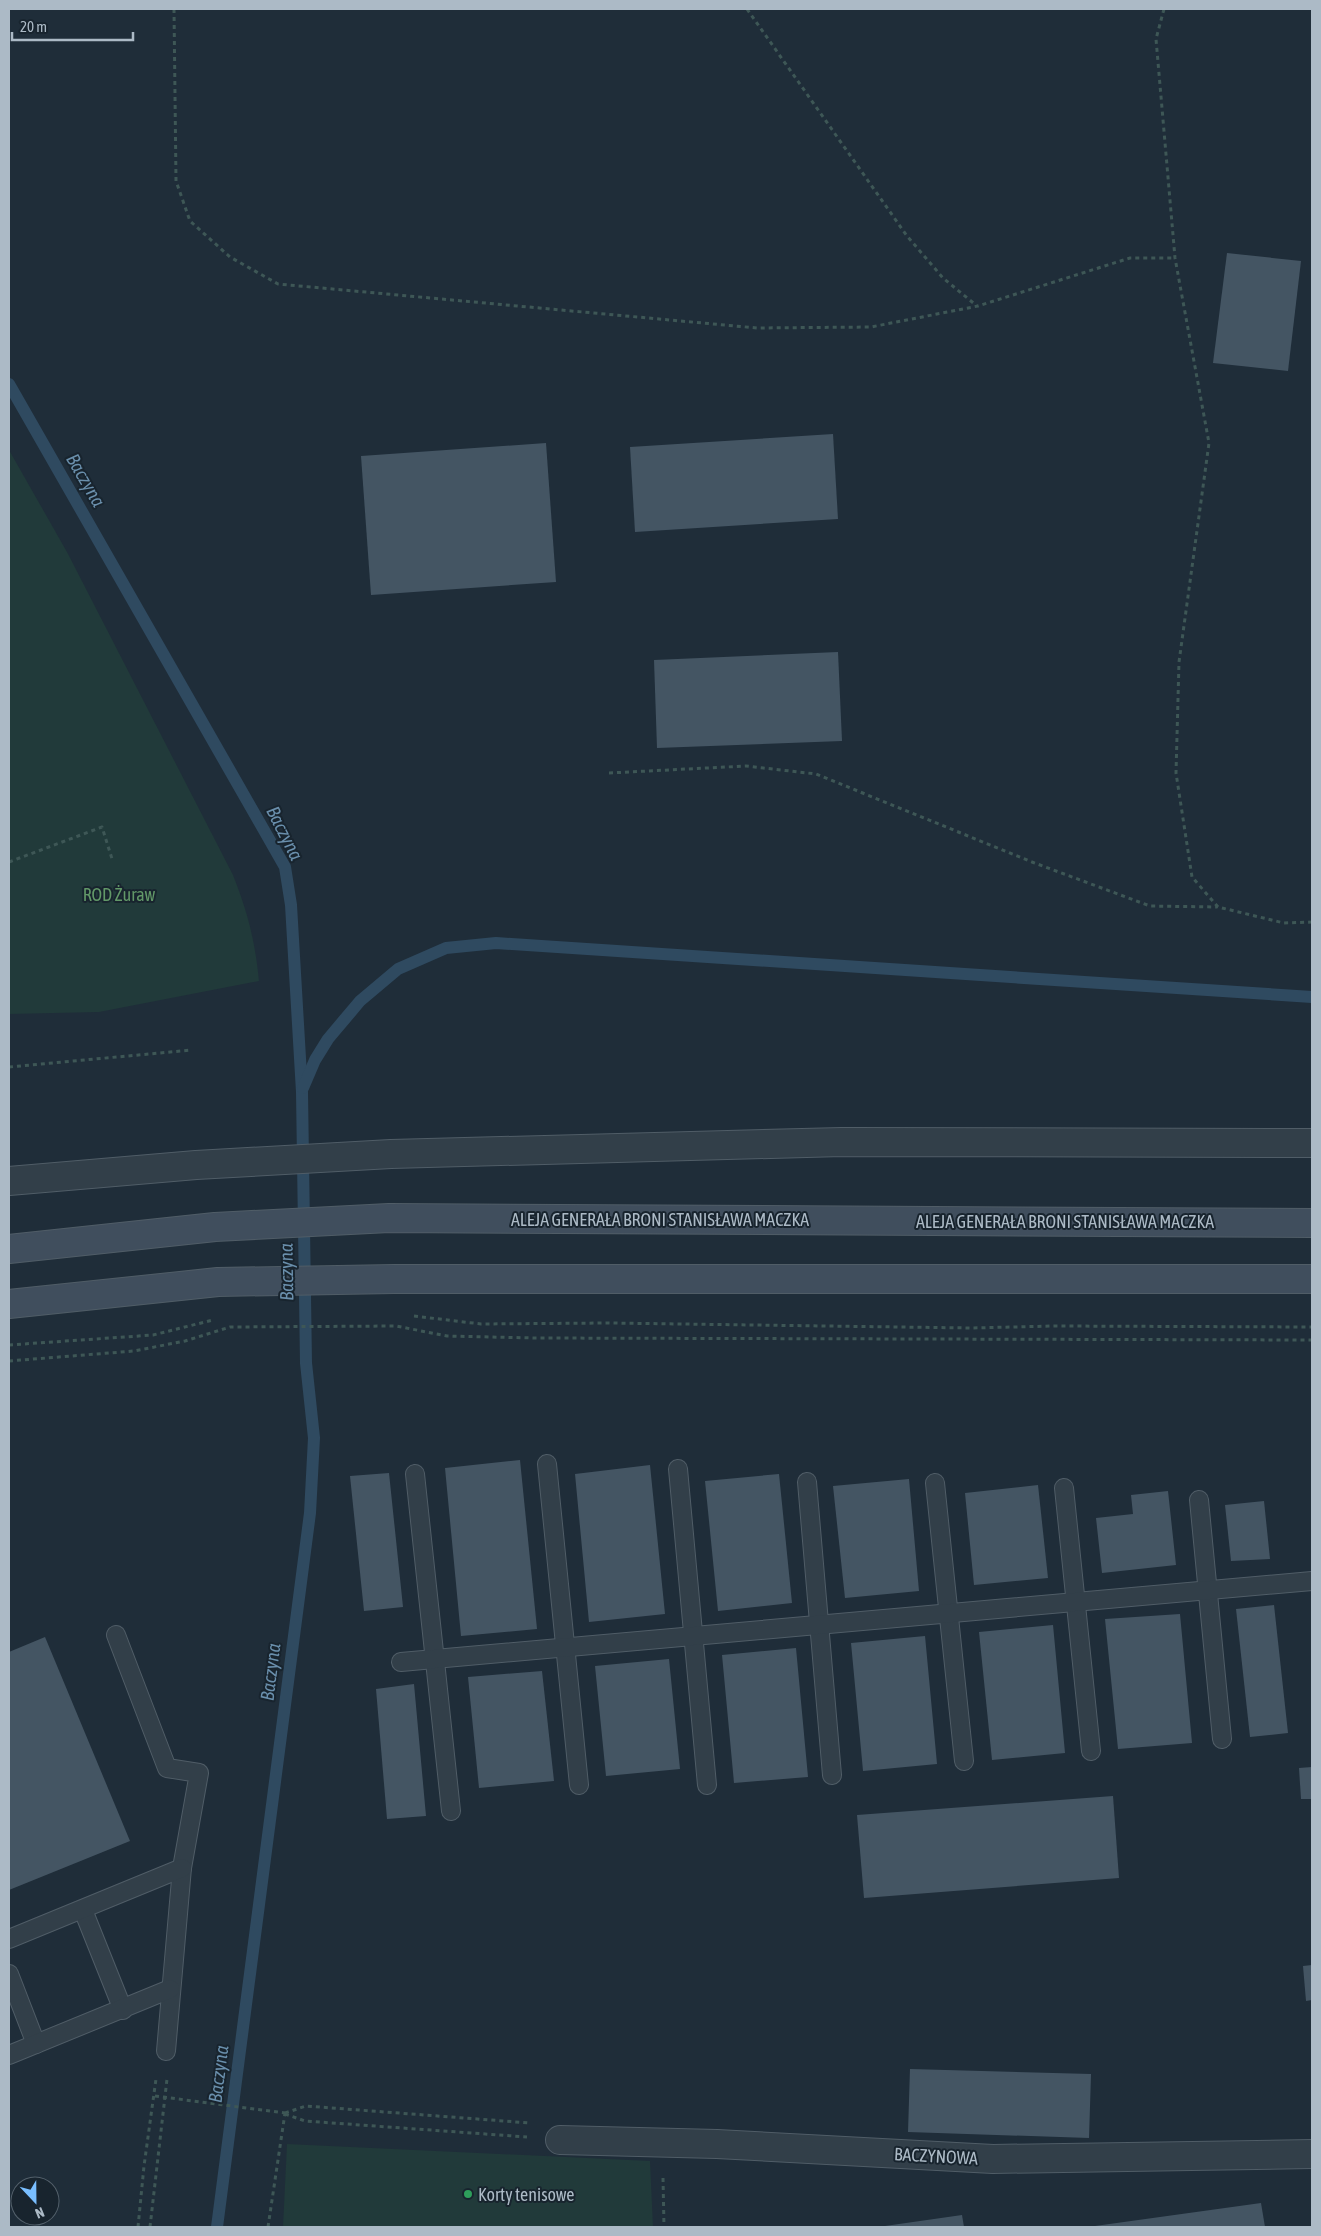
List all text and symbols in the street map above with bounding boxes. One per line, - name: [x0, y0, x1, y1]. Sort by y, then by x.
- scale bar: [12, 10, 134, 42]
- text: 20 m: [20, 18, 47, 35]
- water label: Baczyna: [62, 450, 110, 511]
- water label: Baczyna: [262, 802, 308, 864]
- park label: ROD Żuraw: [83, 884, 156, 905]
- street label: ALEJA GENERAŁA BRONI STANISŁAWA MACZKA: [511, 1209, 809, 1230]
- street label: ALEJA GENERAŁA BRONI STANISŁAWA MACZKA: [916, 1211, 1214, 1232]
- water label: Baczyna: [274, 1243, 298, 1301]
- water label: Baczyna: [256, 1642, 284, 1702]
- water label: Baczyna: [204, 2044, 232, 2104]
- street label: BACZYNOWA: [893, 2143, 979, 2169]
- north arrow: [10, 2176, 60, 2226]
- place label: Korty tenisowe: [478, 2184, 575, 2205]
- marker: Korty tenisowe: [462, 2188, 474, 2200]
- text: N: [33, 2204, 47, 2222]

